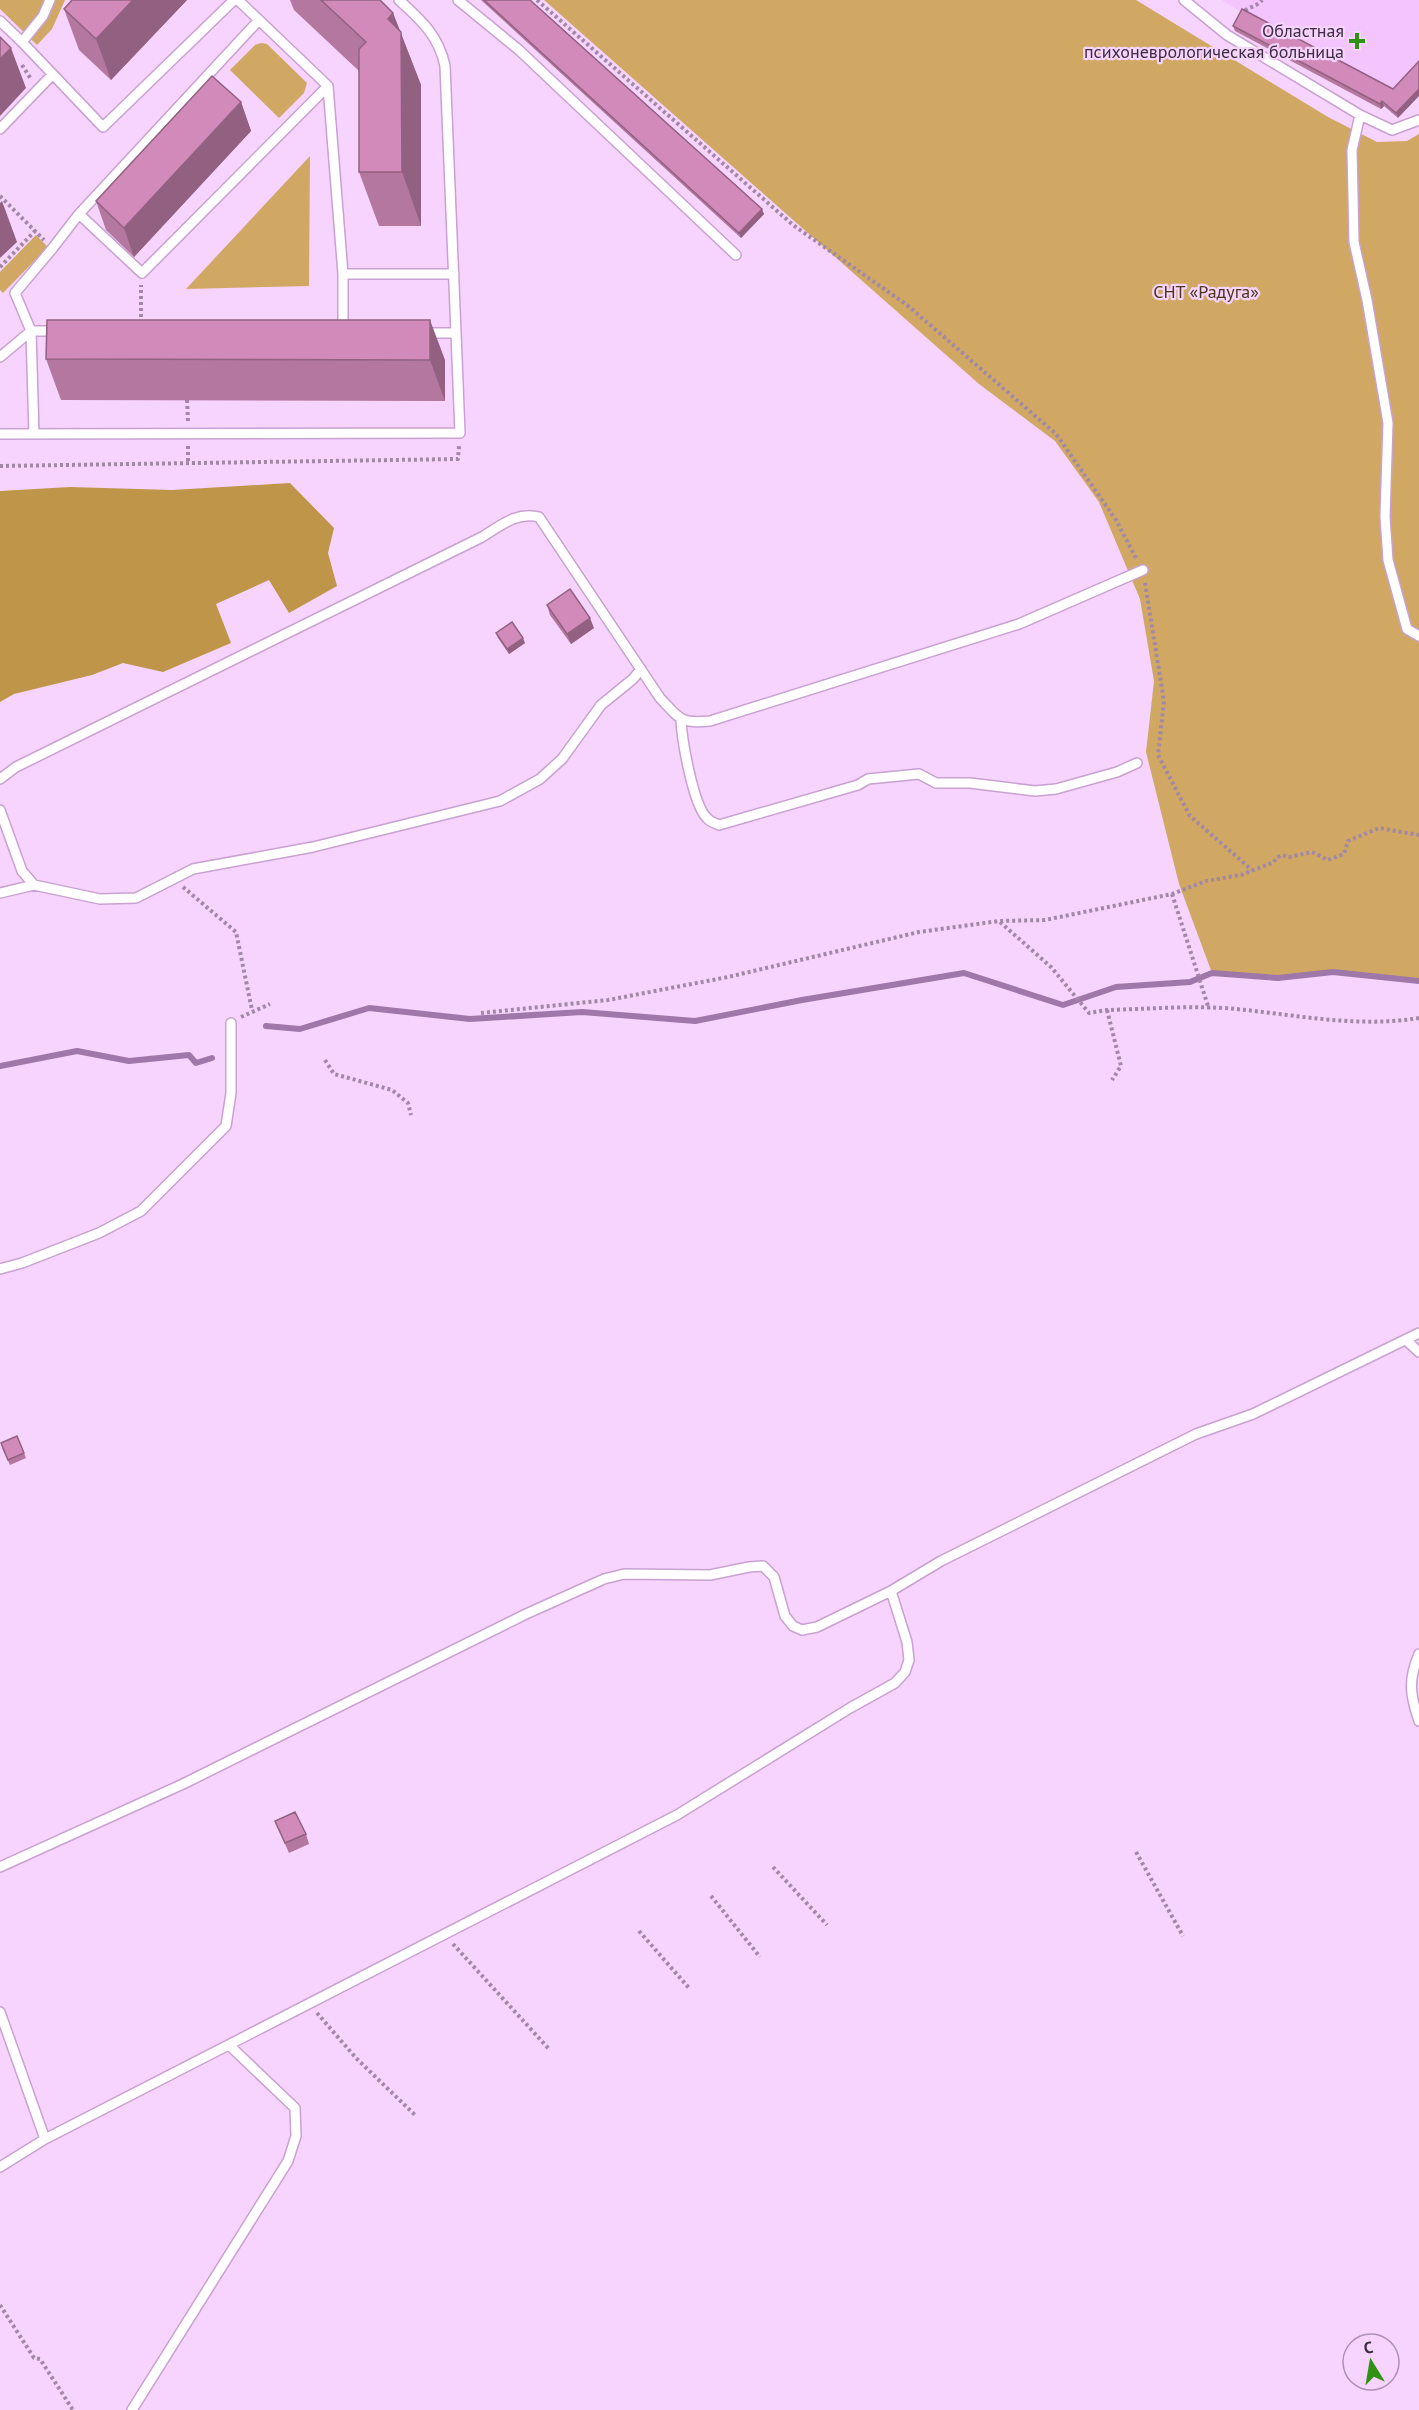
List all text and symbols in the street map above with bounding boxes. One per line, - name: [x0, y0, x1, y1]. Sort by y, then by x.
- place label: Областная психоневрологическая больница: [1084, 19, 1344, 63]
- marker: Областная психоневрологическая больница: [1348, 32, 1366, 50]
- park label: СНТ «Радуга»: [1153, 280, 1259, 303]
- north arrow: [1341, 2332, 1401, 2392]
- text: С: [1362, 2337, 1374, 2358]

